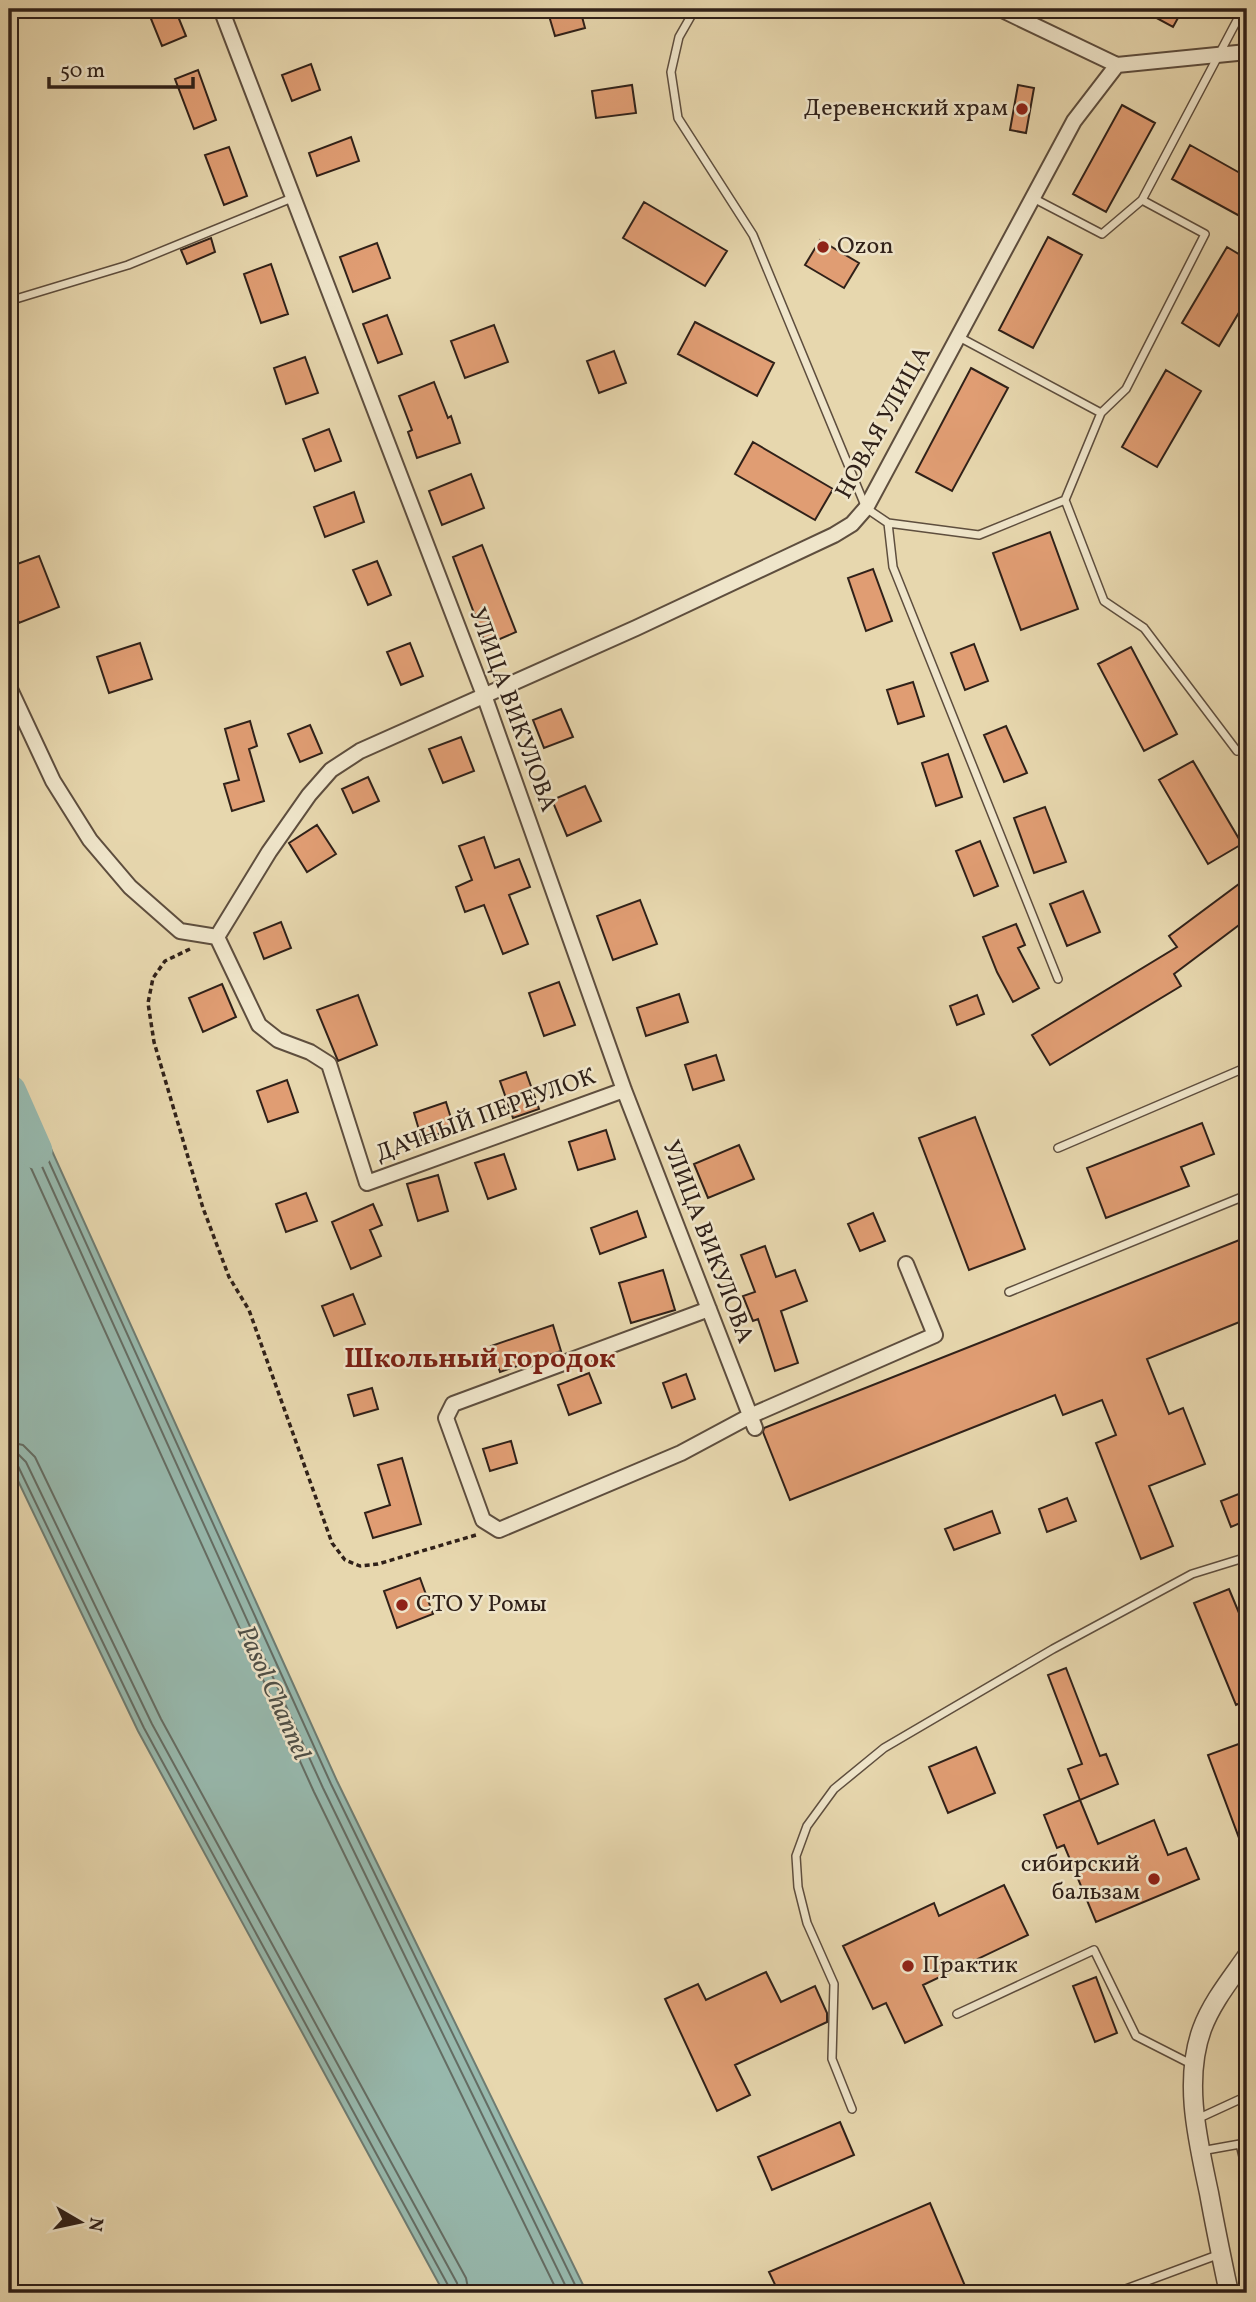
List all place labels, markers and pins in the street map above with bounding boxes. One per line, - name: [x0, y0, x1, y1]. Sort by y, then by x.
- place label: Деревенский храм: [804, 92, 1008, 126]
- marker: Деревенский храм: [1014, 101, 1030, 117]
- place label: Ozon: [837, 230, 894, 264]
- marker: Ozon: [815, 239, 831, 255]
- place label: СТО У Ромы: [416, 1588, 547, 1622]
- marker: СТО У Ромы: [394, 1597, 410, 1613]
- place label: сибирский бальзам: [1021, 1848, 1140, 1910]
- marker: сибирский бальзам: [1146, 1871, 1162, 1887]
- place label: Практик: [922, 1949, 1018, 1983]
- marker: Практик: [900, 1958, 916, 1974]

